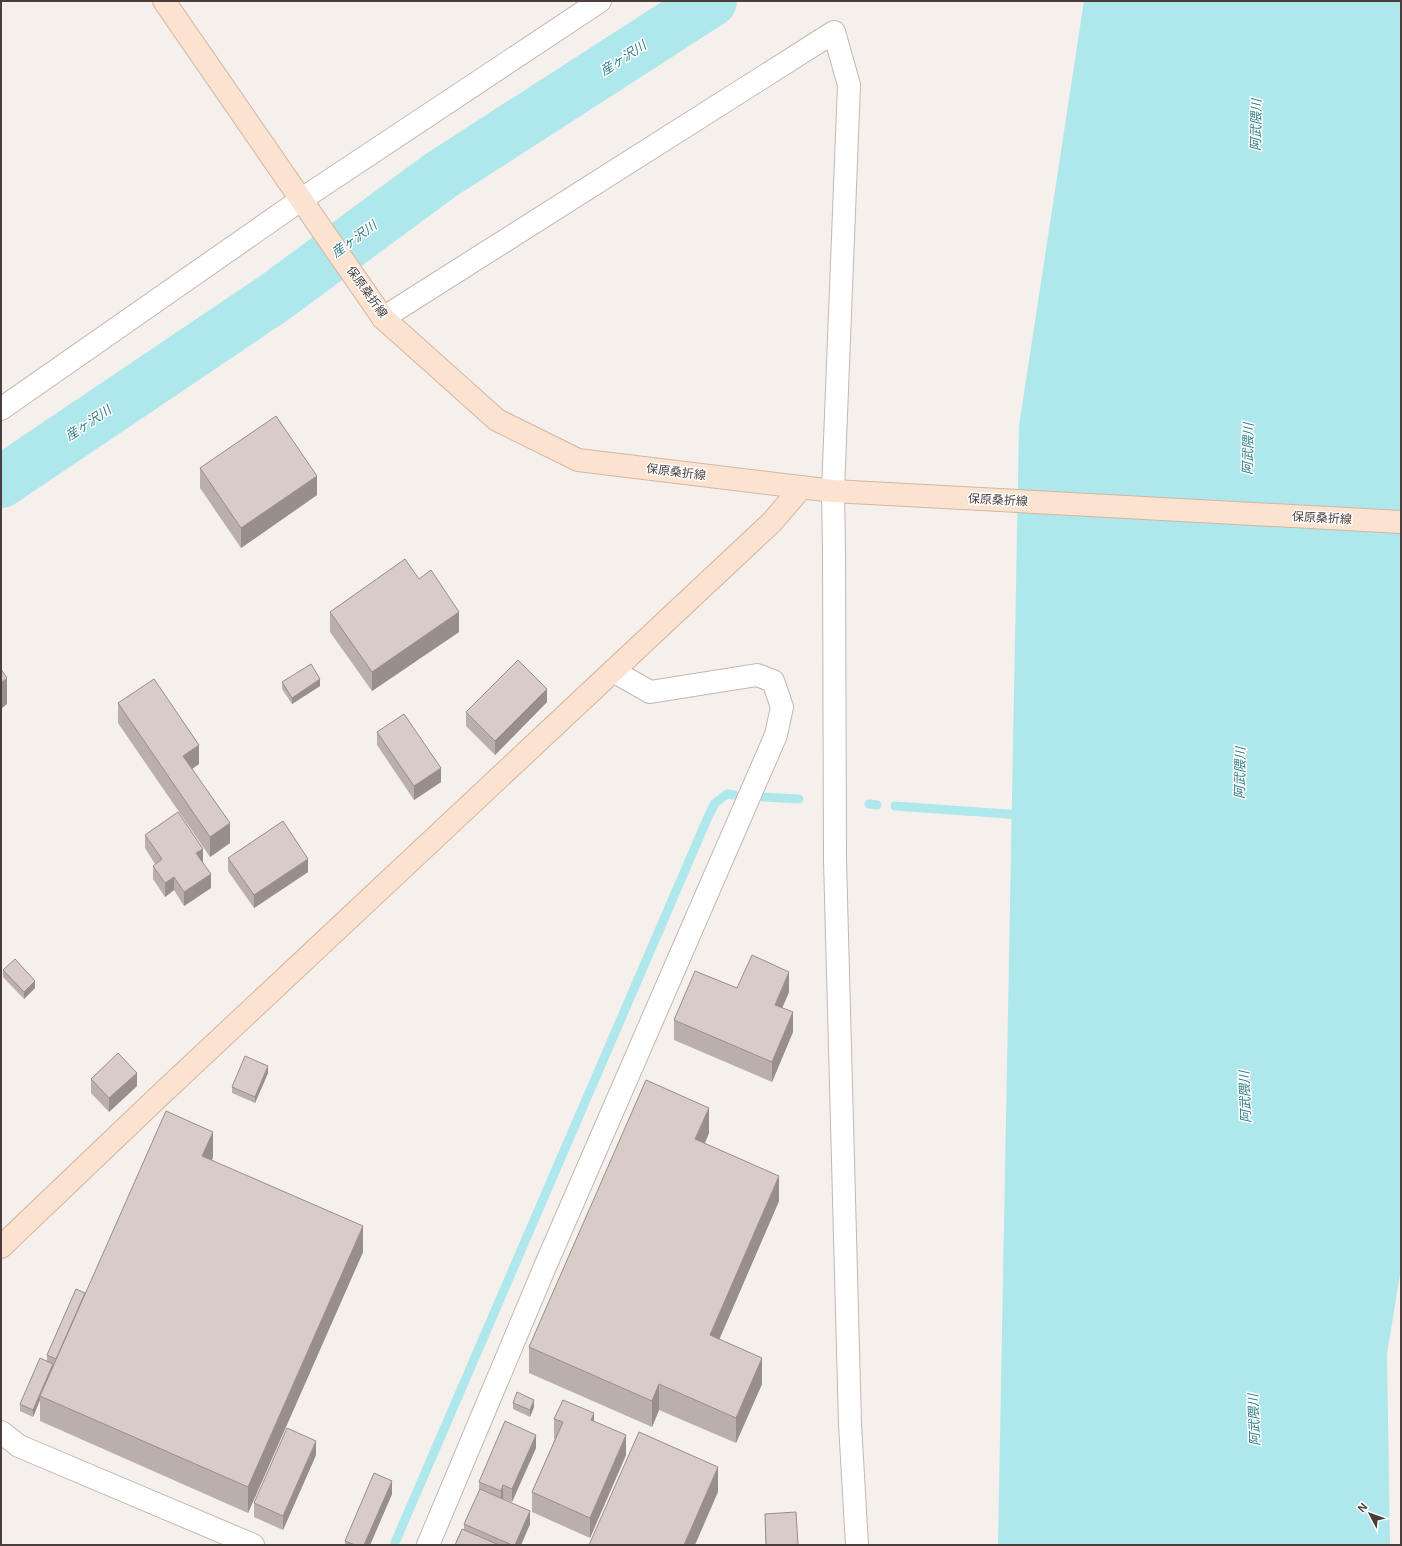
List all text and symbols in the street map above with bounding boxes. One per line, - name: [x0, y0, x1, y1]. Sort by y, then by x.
- water label: 産ヶ沢川: [597, 36, 651, 78]
- water label: 阿武隈川: [1248, 97, 1264, 151]
- water label: 産ヶ沢川: [329, 216, 381, 260]
- street label: 保原桑折線: [344, 264, 390, 320]
- water label: 産ヶ沢川: [62, 401, 115, 444]
- water label: 阿武隈川: [1240, 421, 1256, 475]
- street label: 保原桑折線: [645, 461, 707, 483]
- street label: 保原桑折線: [968, 491, 1028, 509]
- street label: 保原桑折線: [1292, 509, 1352, 527]
- water label: 阿武隈川: [1232, 745, 1248, 799]
- water label: 阿武隈川: [1237, 1069, 1253, 1123]
- water label: 阿武隈川: [1246, 1392, 1262, 1446]
- north arrow: [1350, 1494, 1390, 1534]
- text: N: [1355, 1500, 1370, 1514]

